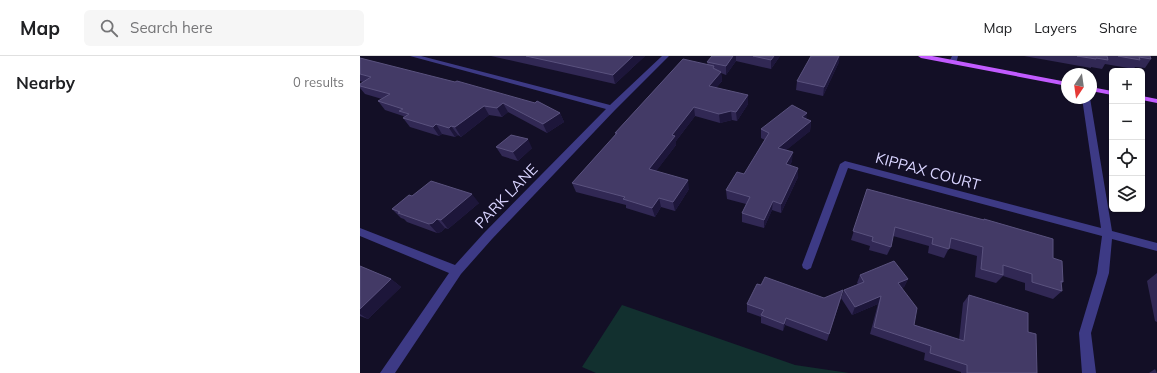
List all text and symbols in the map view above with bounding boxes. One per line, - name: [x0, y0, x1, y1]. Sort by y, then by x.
- search box: [84, 10, 364, 46]
- text: Map: [20, 16, 60, 40]
- icon: search: [98, 17, 120, 39]
- text: Search here: [130, 18, 213, 37]
- text: Map: [983, 19, 1012, 37]
- text: Layers: [1034, 19, 1077, 37]
- text: Share: [1099, 19, 1137, 37]
- north arrow: [1061, 68, 1097, 104]
- map controls: [1109, 68, 1145, 212]
- button: +: [1109, 68, 1145, 104]
- text: Nearby: [16, 72, 75, 93]
- text: 0 results: [293, 74, 344, 90]
- button: −: [1109, 104, 1145, 140]
- button: locate: [1109, 140, 1145, 176]
- street label: KIPPAX COURT: [873, 148, 983, 194]
- street label: PARK LANE: [471, 160, 542, 232]
- button: layers: [1109, 176, 1145, 212]

